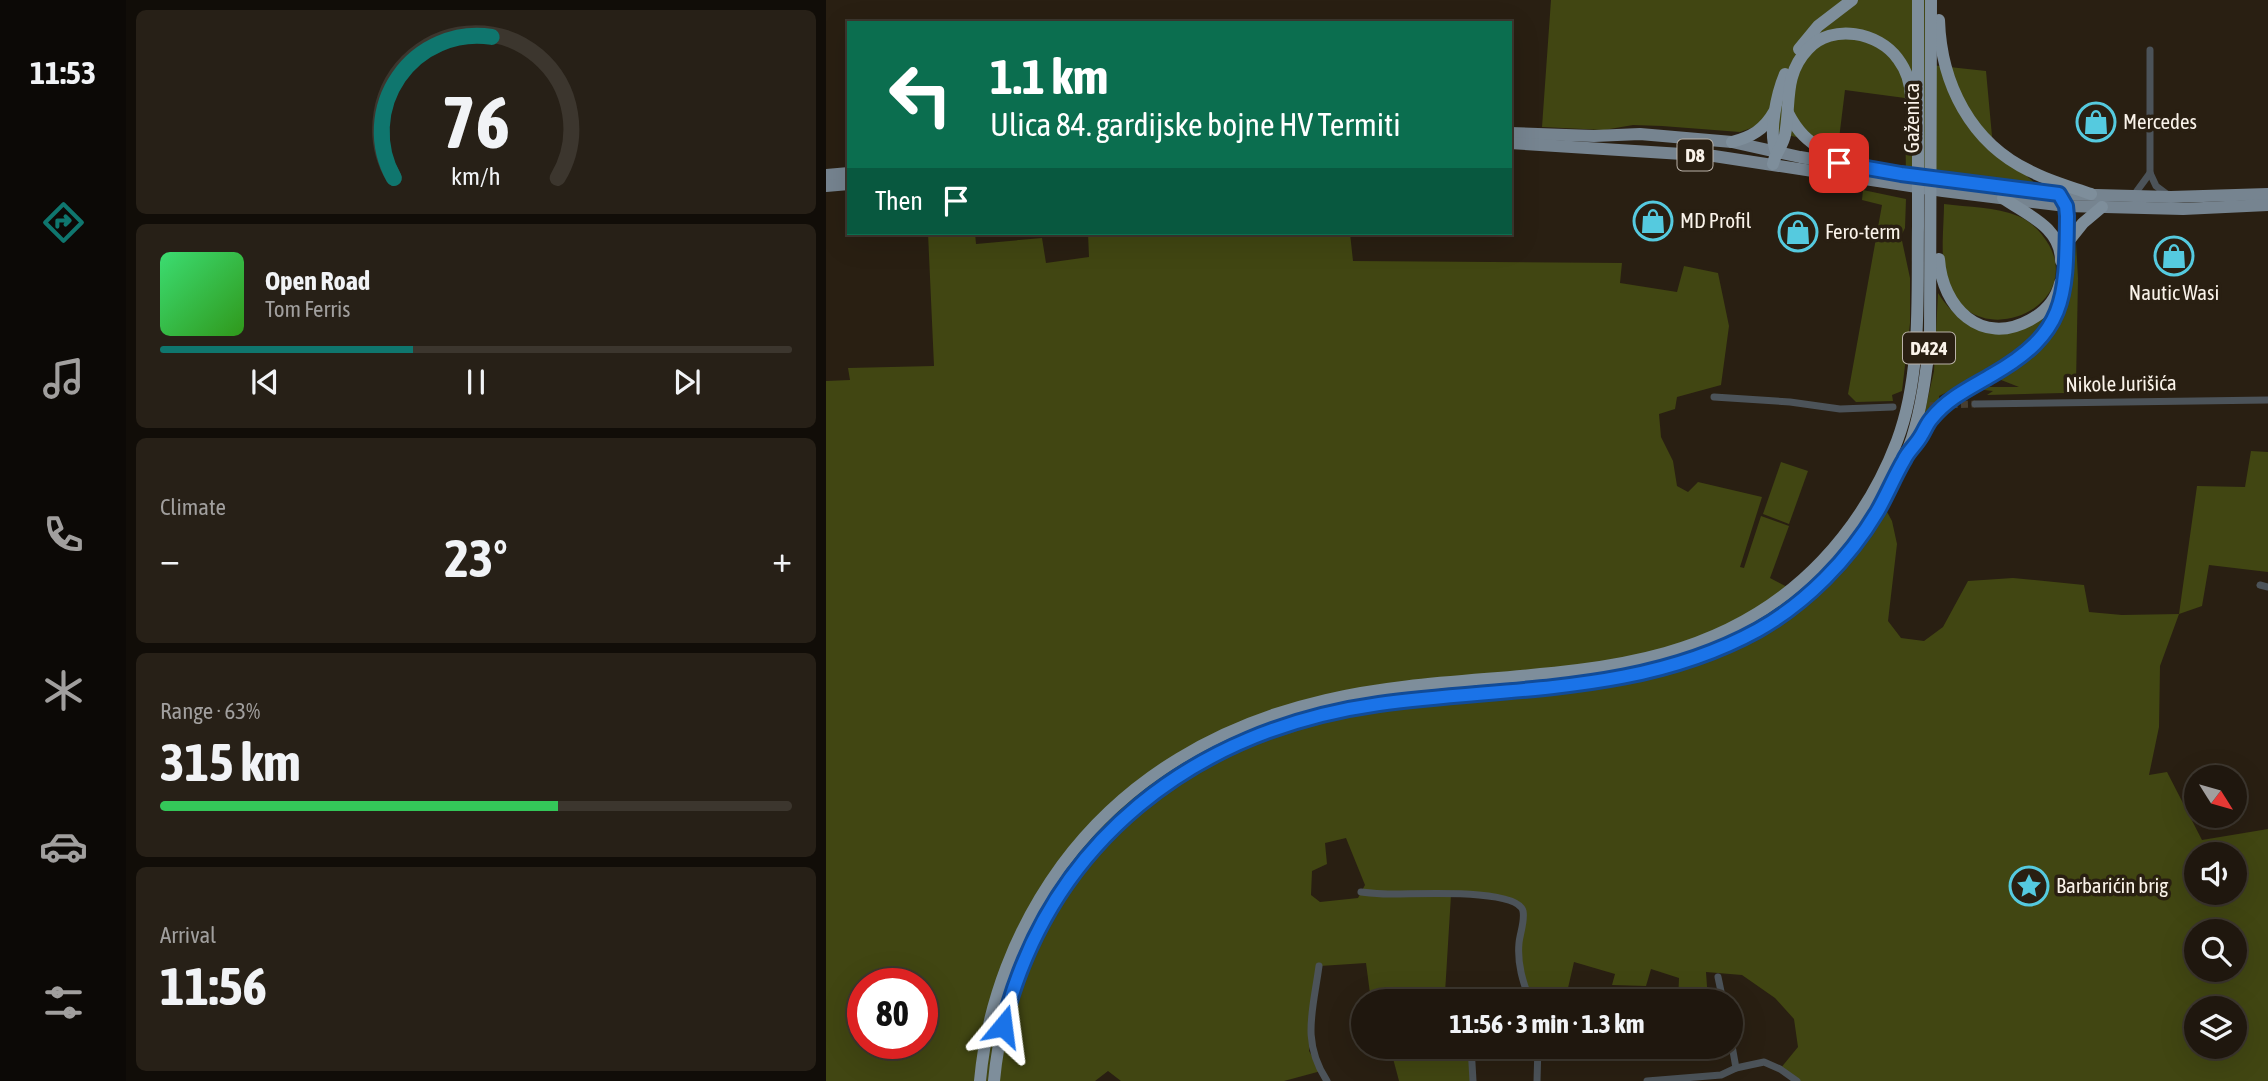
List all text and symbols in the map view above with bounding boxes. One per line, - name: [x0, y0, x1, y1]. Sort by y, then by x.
- text: 1.1 km: [990, 48, 1108, 104]
- icon: left: [875, 49, 966, 140]
- text: 11:53: [30, 54, 96, 91]
- text: 76: [442, 80, 510, 163]
- street label: Gaženica: [1899, 83, 1923, 153]
- shop icon: Mercedes: [2075, 101, 2117, 143]
- text: Ulica 84. gardijske bojne HV Termiti: [990, 106, 1401, 143]
- place label: Mercedes: [2123, 109, 2197, 133]
- pin: [1809, 133, 1869, 193]
- road number: D8: [1678, 140, 1712, 170]
- icon: arrive: [1820, 144, 1858, 182]
- text: km/h: [451, 162, 501, 190]
- icon: arrive: [937, 182, 975, 220]
- text: Then: [875, 186, 923, 216]
- icon: directions: [39, 198, 88, 247]
- shop icon: MD Profil: [1632, 200, 1674, 242]
- place label: MD Profil: [1680, 208, 1752, 232]
- shop icon: Fero-term: [1777, 211, 1819, 253]
- place label: Fero-term: [1825, 219, 1901, 243]
- shop icon: Nautic Wasi: [2153, 235, 2195, 277]
- text: Open Road: [265, 266, 370, 296]
- place label: Nautic Wasi: [2129, 280, 2219, 304]
- text: Tom Ferris: [265, 296, 350, 322]
- road number: D424: [1903, 332, 1955, 364]
- icon: music: [39, 354, 88, 403]
- icon: previous: [246, 363, 284, 401]
- icon: pause: [457, 363, 495, 401]
- icon: next: [668, 363, 706, 401]
- street label: Nikole Jurišića: [2065, 370, 2177, 396]
- text: Climate: [160, 494, 226, 520]
- icon: phone: [39, 510, 88, 559]
- text: 23°: [444, 528, 508, 588]
- text: −: [160, 537, 180, 580]
- text: +: [772, 537, 792, 580]
- icon: climate: [39, 666, 88, 715]
- text: Range · 63%: [160, 698, 260, 724]
- text: 315 km: [160, 732, 301, 792]
- north arrow: [2184, 765, 2247, 828]
- map controls: [2184, 765, 2247, 1059]
- icon: car: [39, 822, 88, 871]
- button: sound: [2184, 842, 2247, 905]
- place icon: Barbarićin brig: [2008, 865, 2050, 907]
- place label: Barbarićin brig: [2056, 873, 2168, 897]
- button: search: [2184, 919, 2247, 982]
- text: Arrival: [160, 922, 216, 948]
- text: 11:56: [160, 956, 267, 1016]
- speed limit sign: 80: [847, 968, 938, 1059]
- icon: filters: [39, 978, 88, 1027]
- position arrow: [966, 989, 1040, 1063]
- button: layers: [2184, 996, 2247, 1059]
- text: 11:56 · 3 min · 1.3 km: [1450, 1009, 1644, 1039]

